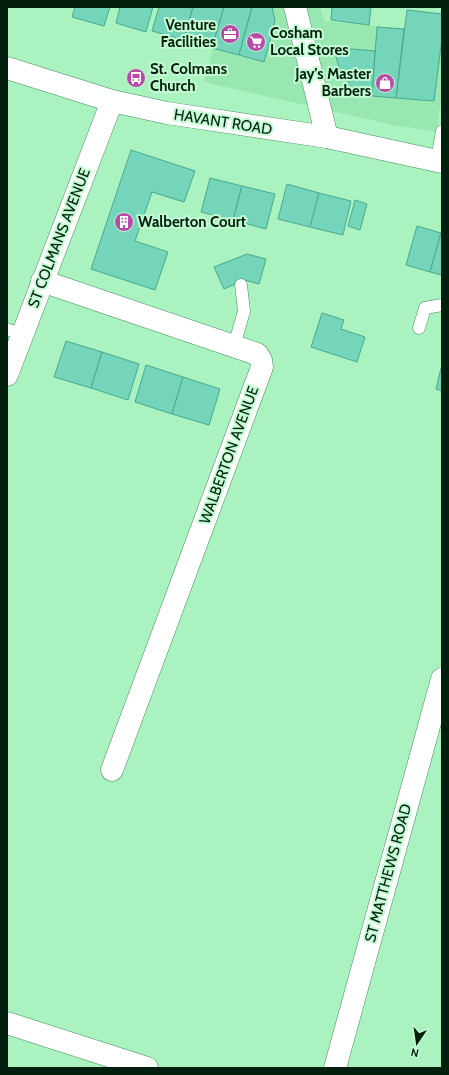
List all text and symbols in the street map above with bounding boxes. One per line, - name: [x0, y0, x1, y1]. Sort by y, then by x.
- place label: Venture Facilities: [160, 16, 216, 51]
- office icon: Venture Facilities: [219, 23, 241, 45]
- place label: Cosham Local Stores: [270, 24, 349, 59]
- supermarket icon: Cosham Local Stores: [245, 31, 267, 53]
- place label: St. Colmans Church: [150, 60, 227, 95]
- place label: Jay's Master Barbers: [294, 65, 371, 100]
- bus stop icon: St. Colmans Church: [125, 67, 147, 89]
- shop icon: Jay's Master Barbers: [374, 72, 396, 94]
- street label: HAVANT ROAD: [173, 105, 274, 139]
- street label: ST COLMANS AVENUE: [24, 166, 94, 310]
- building icon: Walberton Court: [113, 211, 135, 233]
- place label: Walberton Court: [138, 213, 246, 231]
- street label: WALBERTON AVENUE: [196, 384, 262, 526]
- street label: ST MATTHEWS ROAD: [361, 802, 415, 944]
- north arrow: [397, 1023, 437, 1063]
- text: N: [409, 1045, 420, 1060]

